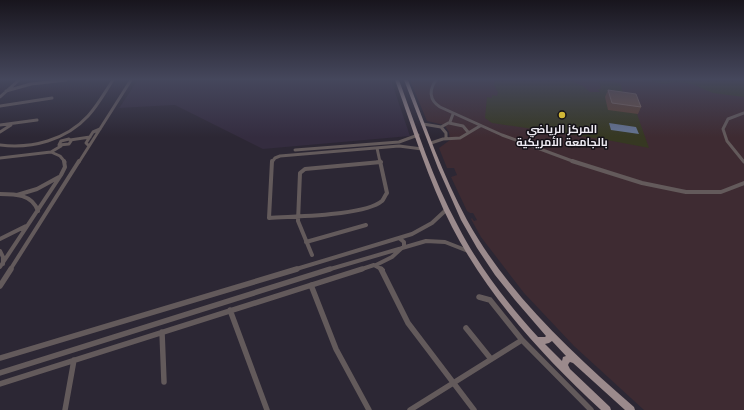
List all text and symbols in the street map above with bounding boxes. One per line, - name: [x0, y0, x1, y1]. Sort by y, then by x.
- marker: المركز الرياضي بالجامعة الأمريكية: [557, 110, 567, 120]
- place label: المركز الرياضي بالجامعة الأمريكية: [516, 121, 608, 149]

